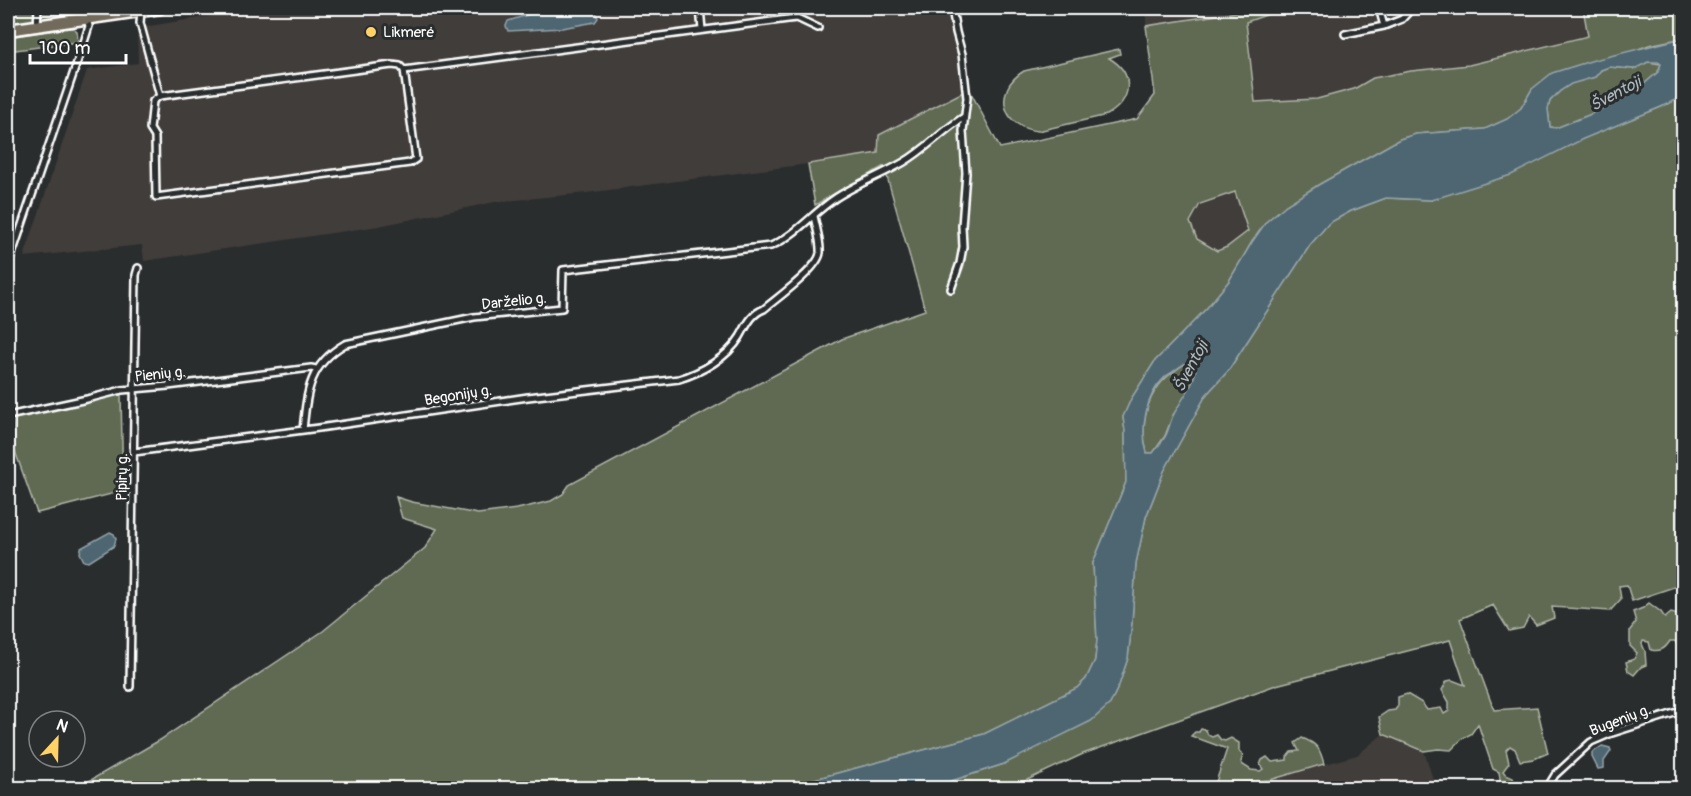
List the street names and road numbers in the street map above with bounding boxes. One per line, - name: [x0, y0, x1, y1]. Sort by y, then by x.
- street label: Darželio g.: [481, 289, 548, 314]
- street label: Pienių g.: [134, 362, 186, 387]
- street label: Begonijų g.: [423, 381, 493, 410]
- street label: Pipirų g.: [113, 453, 132, 501]
- street label: Bugenių g.: [1587, 700, 1653, 741]

